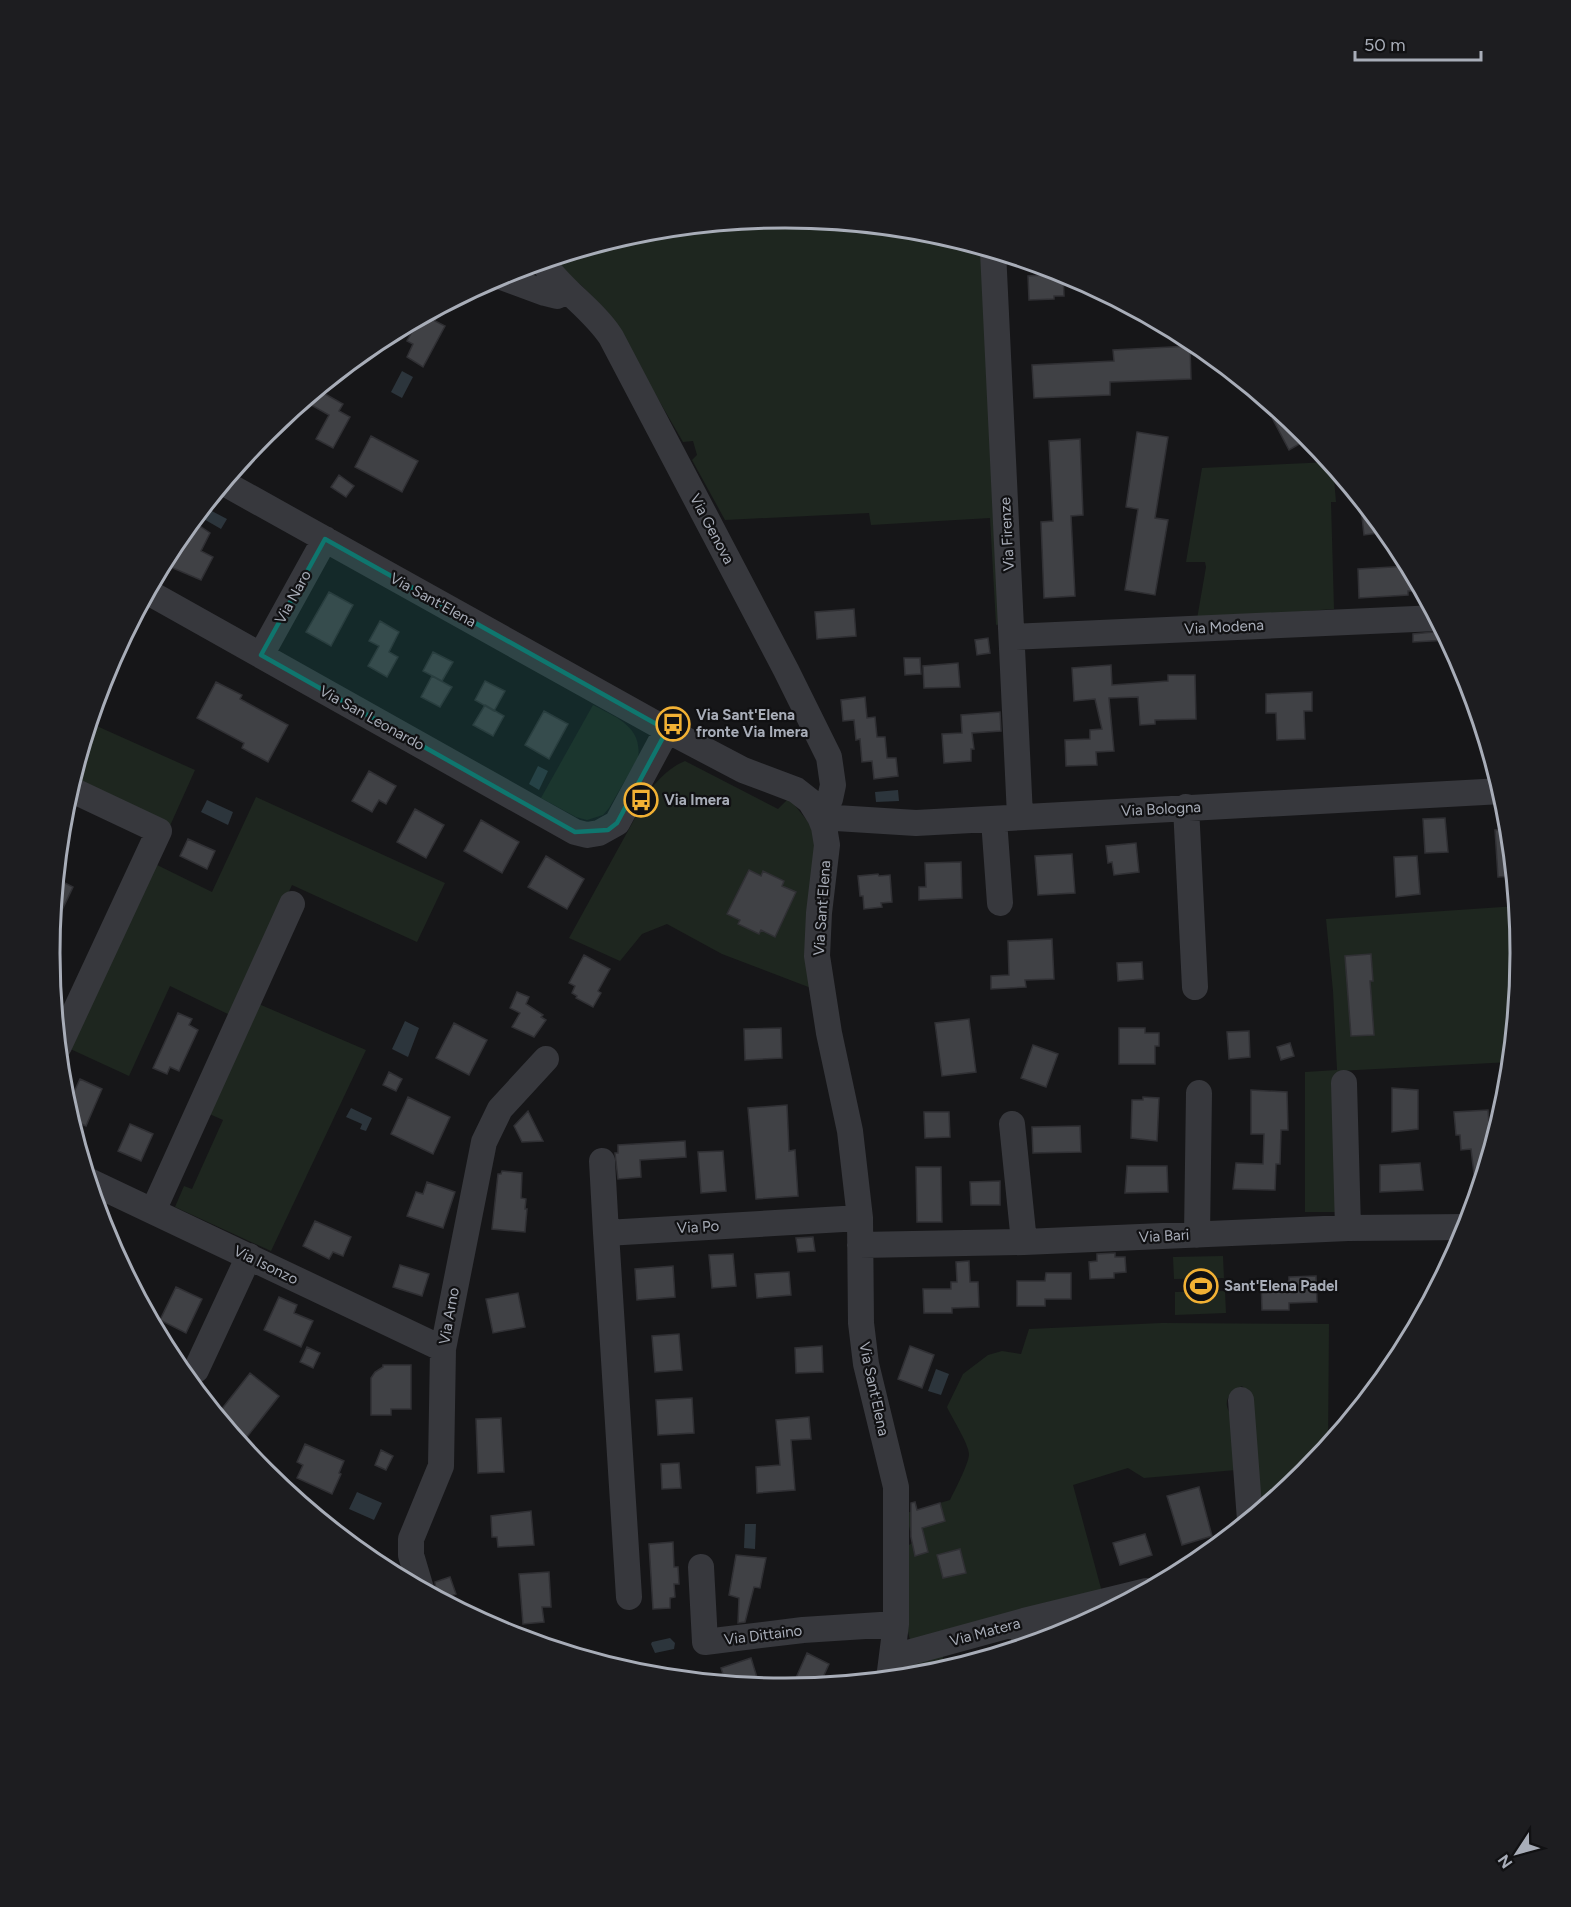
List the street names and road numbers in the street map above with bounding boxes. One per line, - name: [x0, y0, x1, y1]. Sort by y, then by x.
- street label: Via Genova: [686, 491, 738, 567]
- street label: Via Firenze: [996, 497, 1018, 571]
- street label: Via Naro: [271, 567, 315, 627]
- street label: Via Sant'Elena: [387, 569, 479, 631]
- street label: Via Modena: [1184, 616, 1264, 638]
- street label: Via San Leonardo: [316, 682, 428, 754]
- street label: Via Bologna: [1121, 798, 1201, 820]
- street label: Via Sant'Elena: [810, 860, 834, 956]
- street label: Via Po: [676, 1217, 720, 1237]
- street label: Via Bari: [1138, 1226, 1190, 1246]
- street label: Via Isonzo: [231, 1242, 301, 1288]
- street label: Via Arno: [435, 1286, 463, 1346]
- street label: Via Sant'Elena: [855, 1340, 893, 1438]
- street label: Via Matera: [948, 1614, 1022, 1650]
- street label: Via Dittaino: [723, 1621, 803, 1649]

